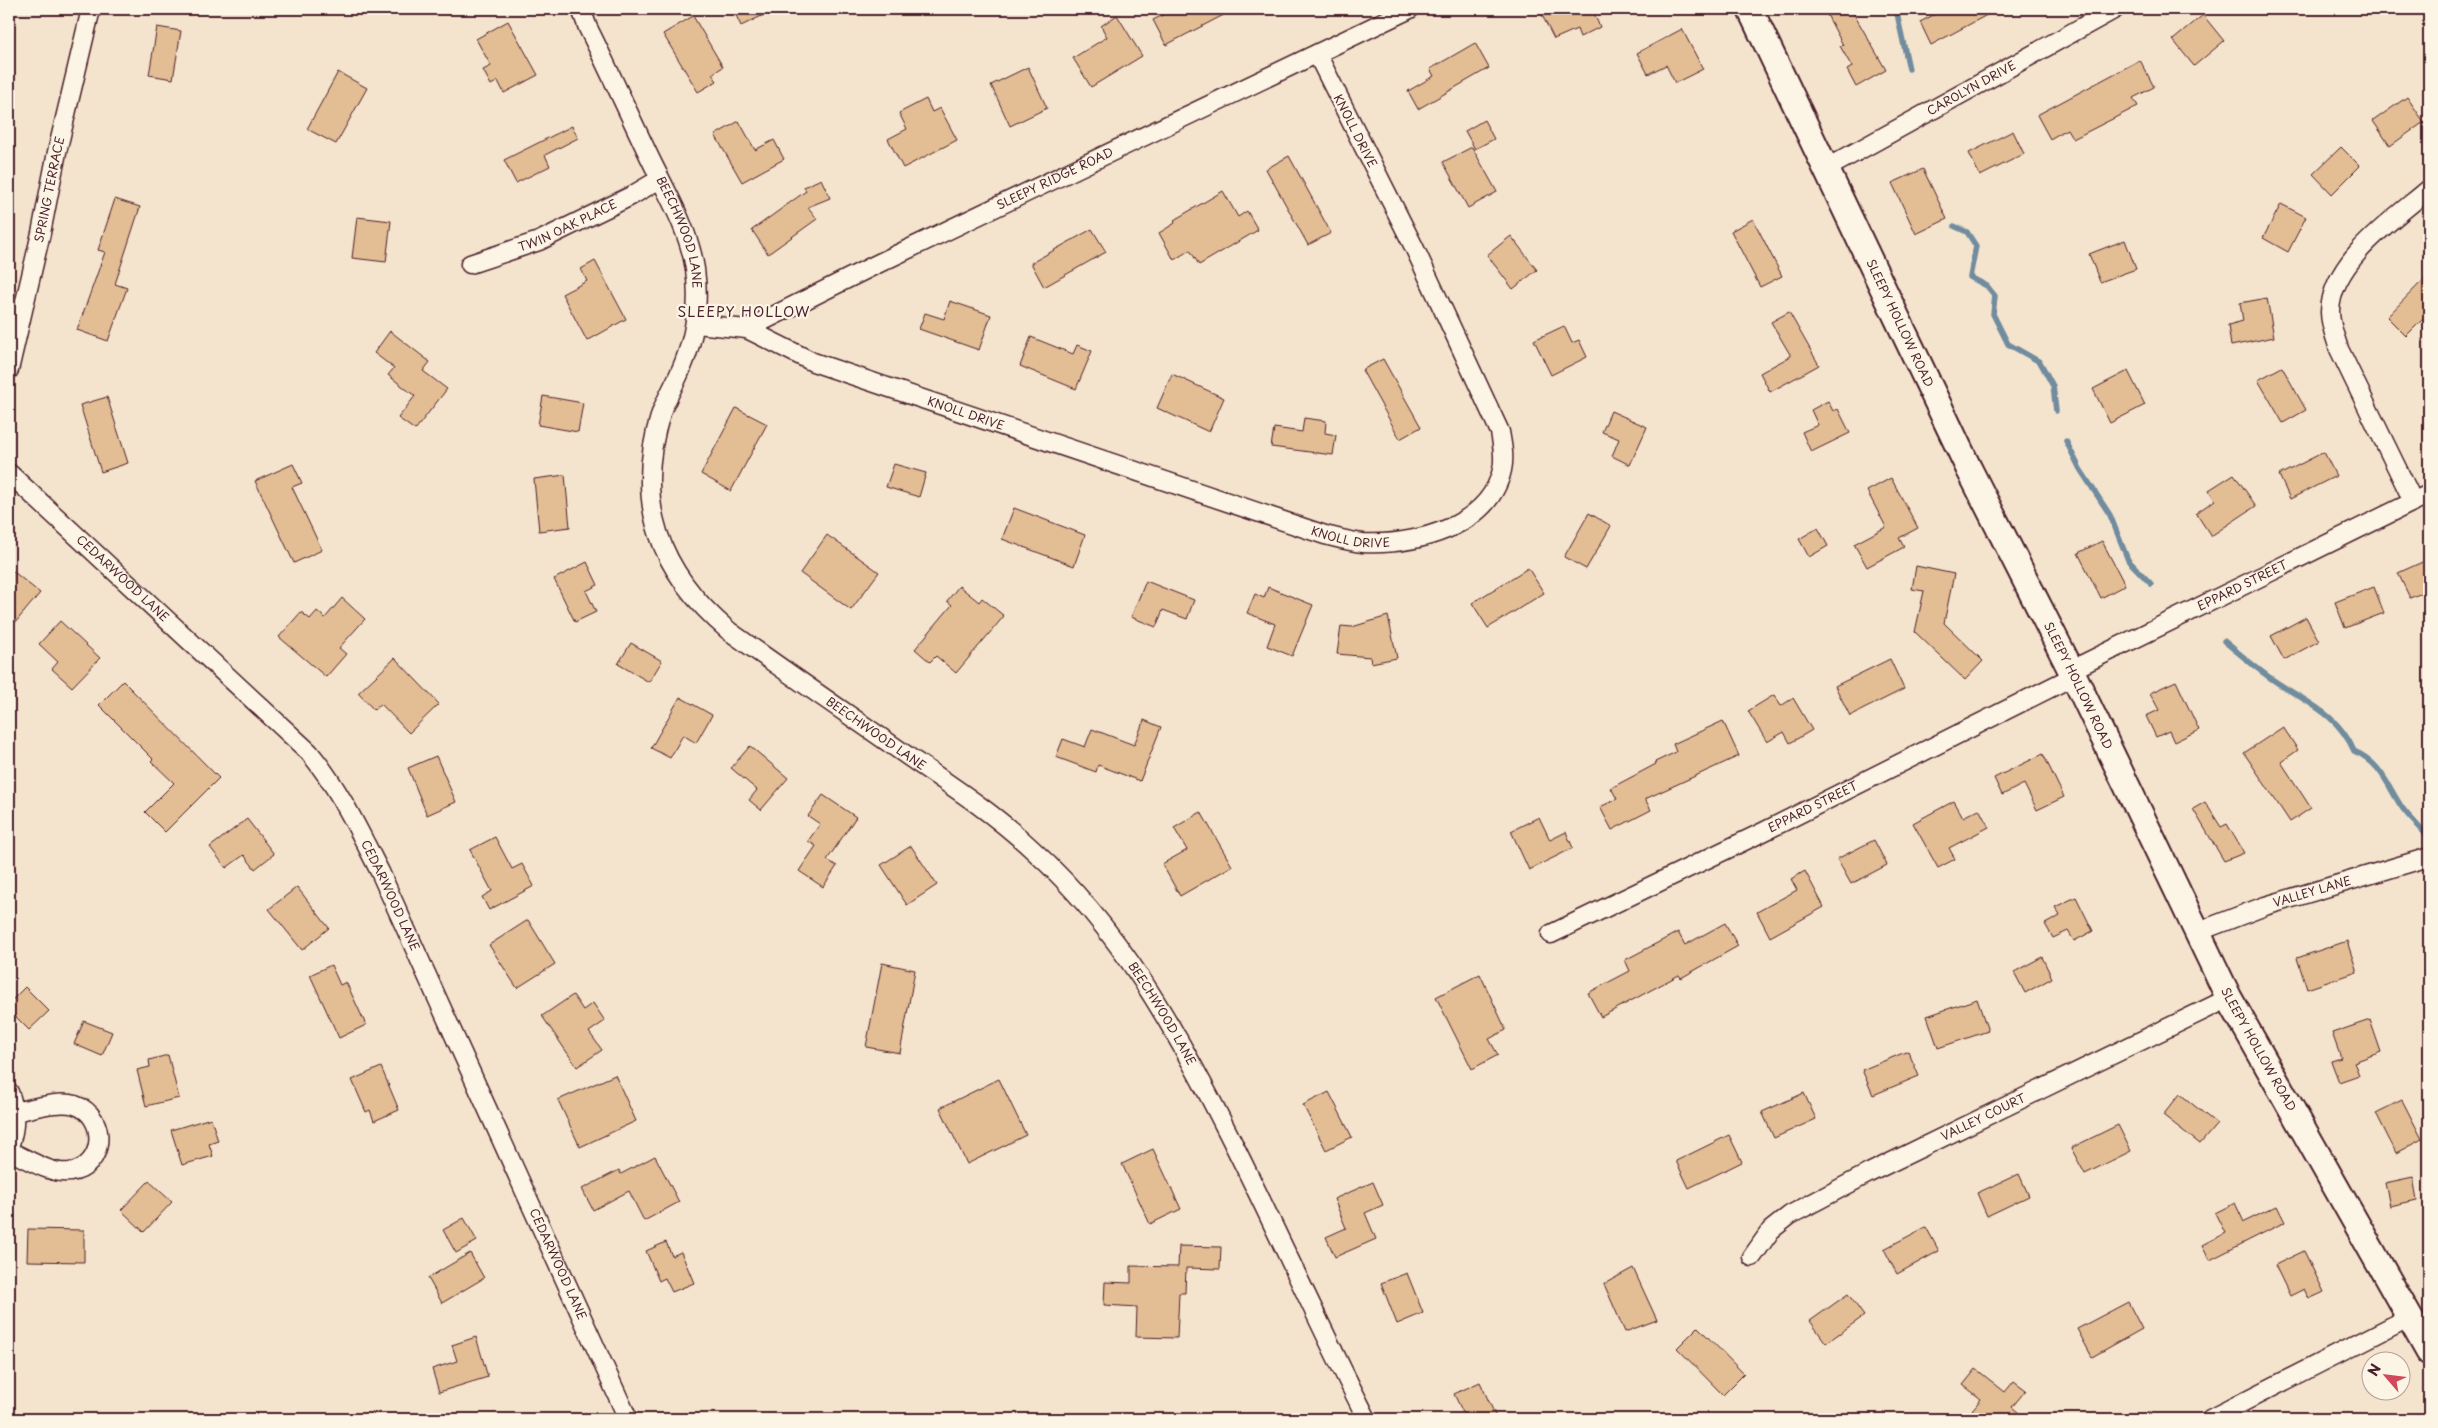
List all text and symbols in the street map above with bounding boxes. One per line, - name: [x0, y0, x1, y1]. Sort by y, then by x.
- street label: CAROLYN DRIVE: [1923, 56, 2019, 119]
- street label: KNOLL DRIVE: [1330, 91, 1382, 170]
- street label: SPRING TERRACE: [29, 134, 68, 244]
- street label: SLEEPY RIDGE ROAD: [993, 142, 1116, 214]
- street label: BEECHWOOD LANE: [652, 173, 707, 289]
- street label: TWIN OAK PLACE: [516, 194, 620, 255]
- street label: SLEEPY HOLLOW ROAD: [1862, 256, 1939, 390]
- district label: SLEEPY HOLLOW: [678, 301, 810, 322]
- street label: KNOLL DRIVE: [925, 391, 1007, 434]
- street label: KNOLL DRIVE: [1309, 521, 1390, 551]
- street label: CEDARWOOD LANE: [73, 530, 174, 626]
- street label: EPPARD STREET: [2194, 555, 2291, 615]
- street label: SLEEPY HOLLOW ROAD: [2040, 618, 2118, 752]
- street label: BEECHWOOD LANE: [823, 692, 930, 774]
- street label: EPPARD STREET: [1764, 776, 1861, 836]
- street label: CEDARWOOD LANE: [357, 837, 425, 954]
- street label: VALLEY LANE: [2271, 871, 2353, 911]
- street label: BEECHWOOD LANE: [1124, 958, 1201, 1069]
- street label: SLEEPY HOLLOW ROAD: [2217, 984, 2301, 1114]
- street label: VALLEY COURT: [1938, 1088, 2029, 1145]
- street label: CEDARWOOD LANE: [526, 1205, 592, 1323]
- north arrow: [2360, 1350, 2410, 1400]
- text: N: [2362, 1360, 2386, 1379]

